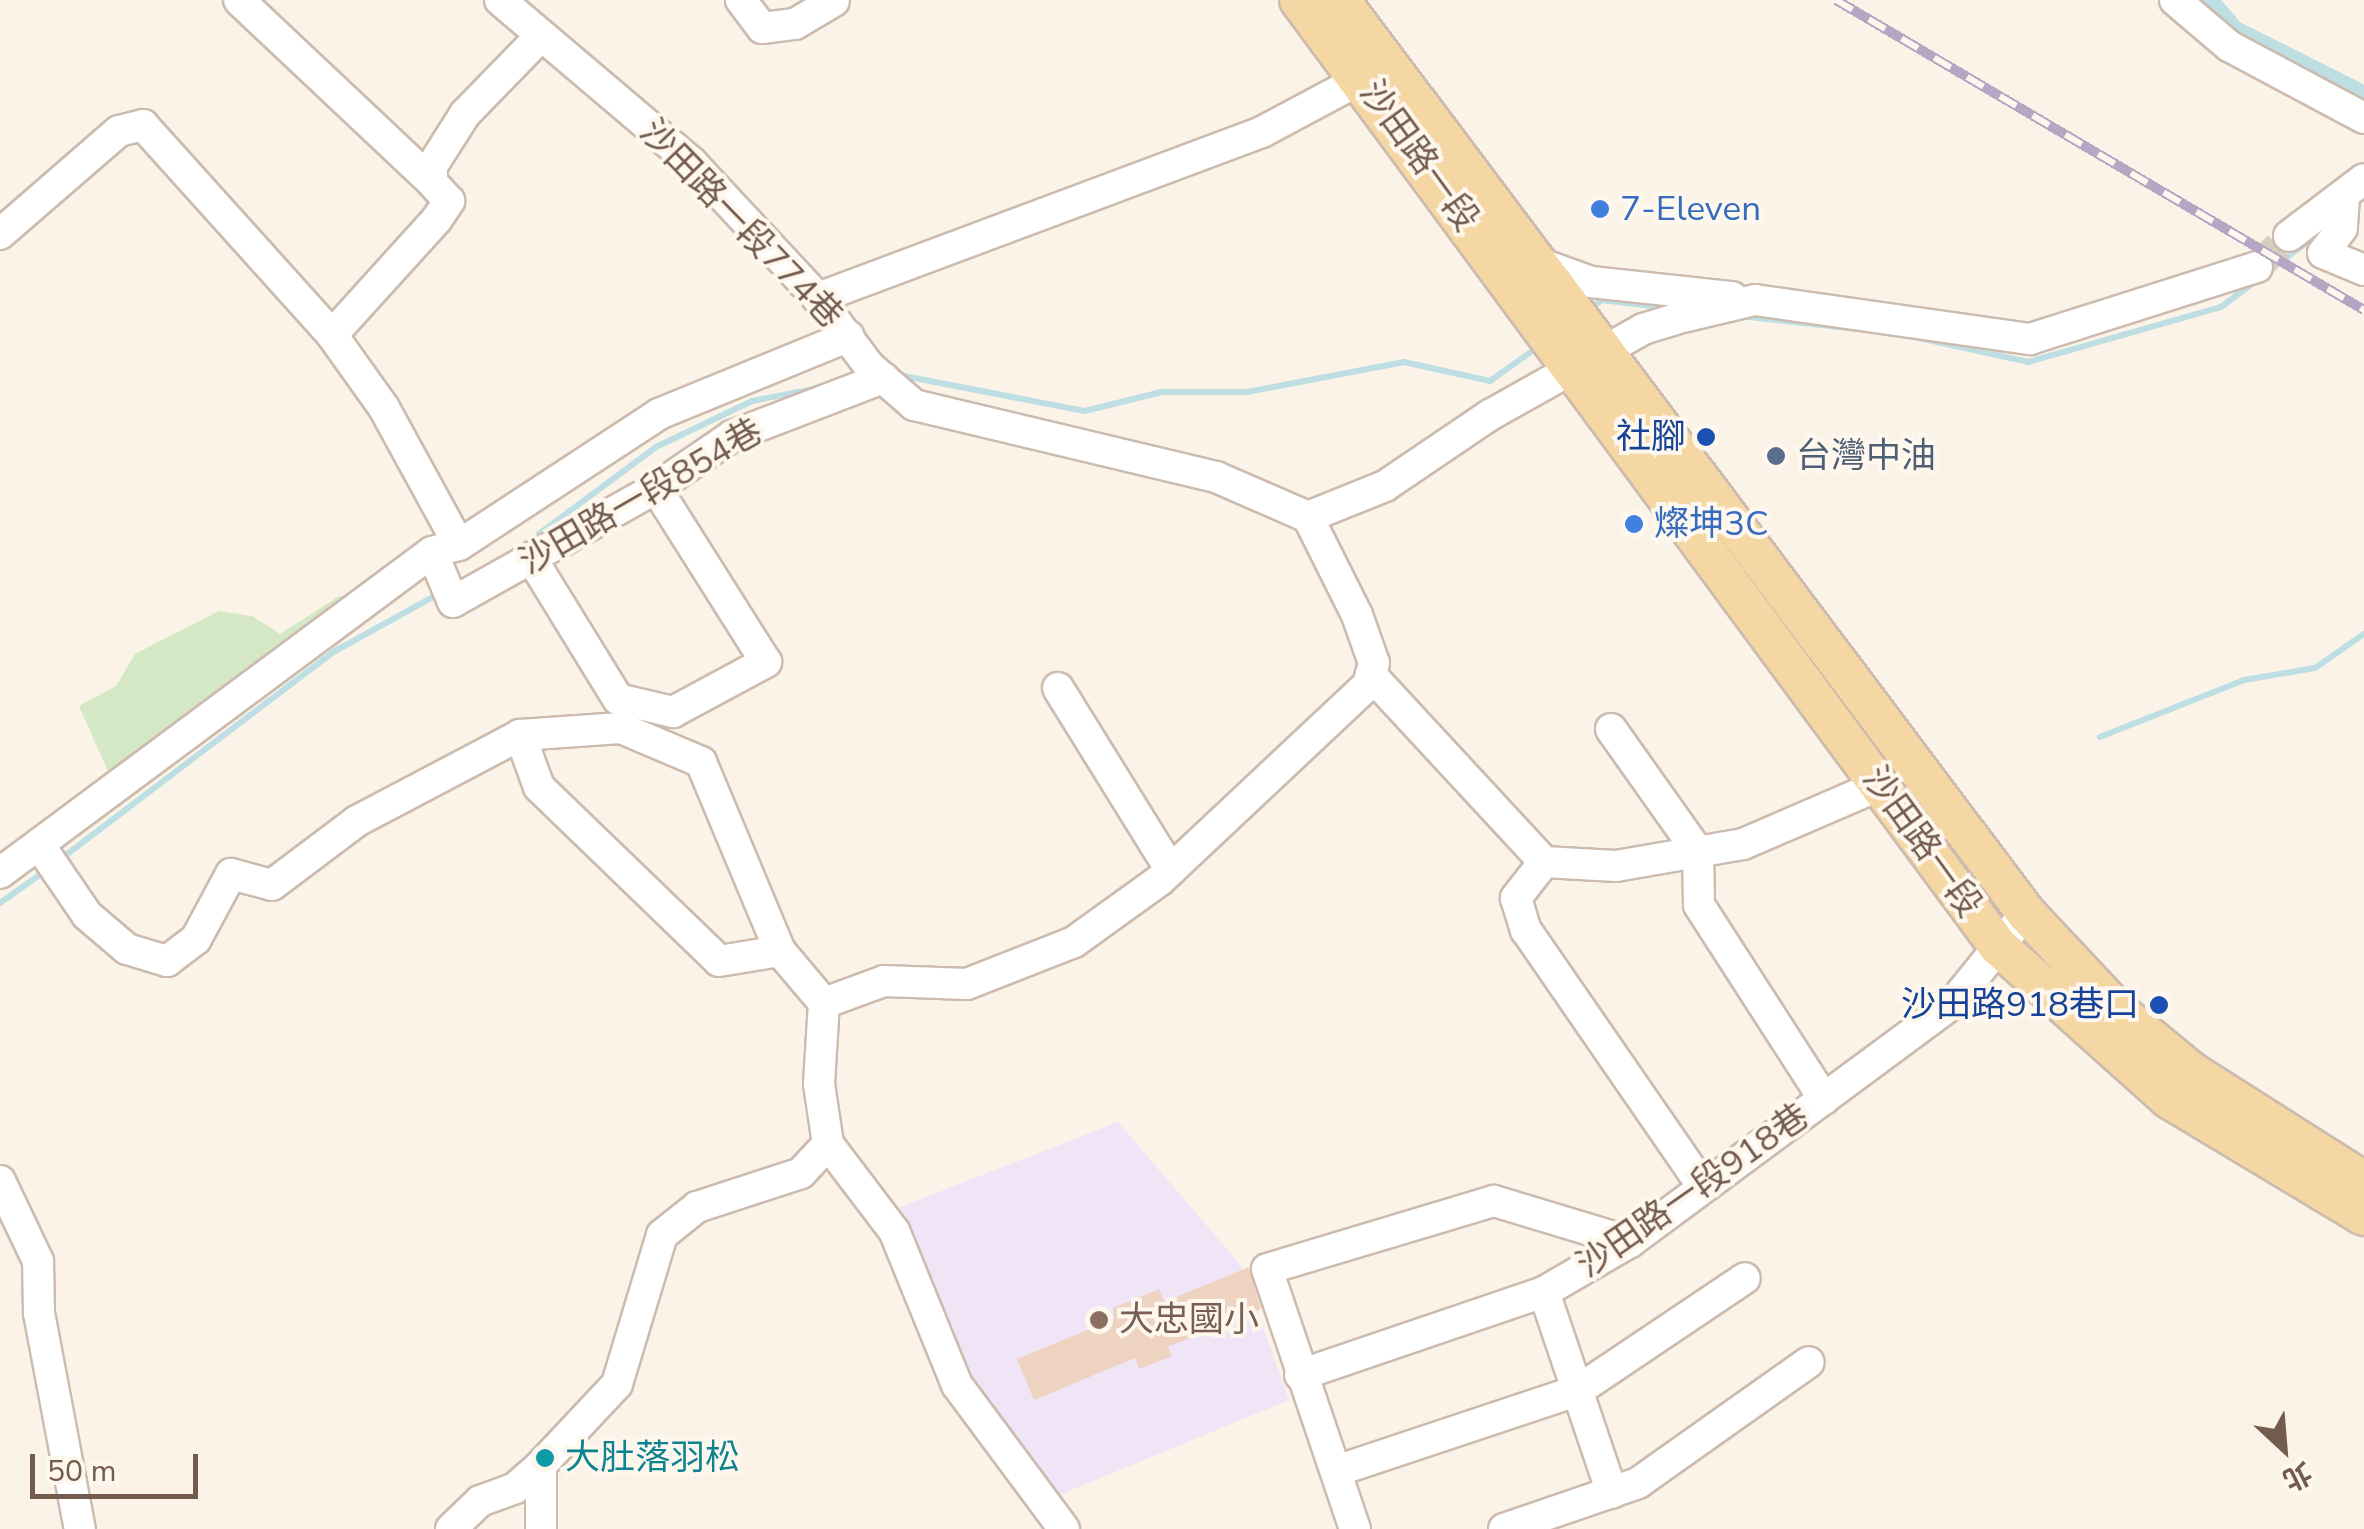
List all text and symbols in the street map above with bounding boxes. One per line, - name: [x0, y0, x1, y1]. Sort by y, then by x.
- street label: 沙田路一段: [1351, 73, 1487, 239]
- street label: 沙田路一段774巷: [631, 111, 851, 337]
- place label: 7-Eleven: [1620, 188, 1761, 230]
- marker: 7-Eleven: [1589, 198, 1611, 220]
- street label: 沙田路一段854巷: [512, 411, 770, 583]
- place label: 社腳: [1616, 416, 1686, 458]
- marker: 社腳: [1695, 426, 1717, 448]
- place label: 台灣中油: [1796, 435, 1936, 477]
- marker: 台灣中油: [1765, 445, 1787, 467]
- place label: 燦坤3C: [1654, 503, 1769, 545]
- marker: 燦坤3C: [1623, 513, 1645, 535]
- street label: 沙田路一段: [1854, 759, 1990, 925]
- place label: 沙田路918巷口: [1901, 984, 2139, 1026]
- marker: 沙田路918巷口: [2148, 994, 2170, 1016]
- street label: 沙田路一段918巷: [1569, 1096, 1817, 1286]
- place label: 大忠國小: [1119, 1299, 1259, 1341]
- marker: 大忠國小: [1088, 1309, 1110, 1331]
- north arrow: [2234, 1399, 2334, 1499]
- scale bar: [35, 1434, 202, 1496]
- place label: 大肚落羽松: [565, 1437, 740, 1479]
- marker: 大肚落羽松: [534, 1447, 556, 1469]
- text: 50 m: [47, 1451, 116, 1492]
- text: 北: [2276, 1453, 2318, 1499]

